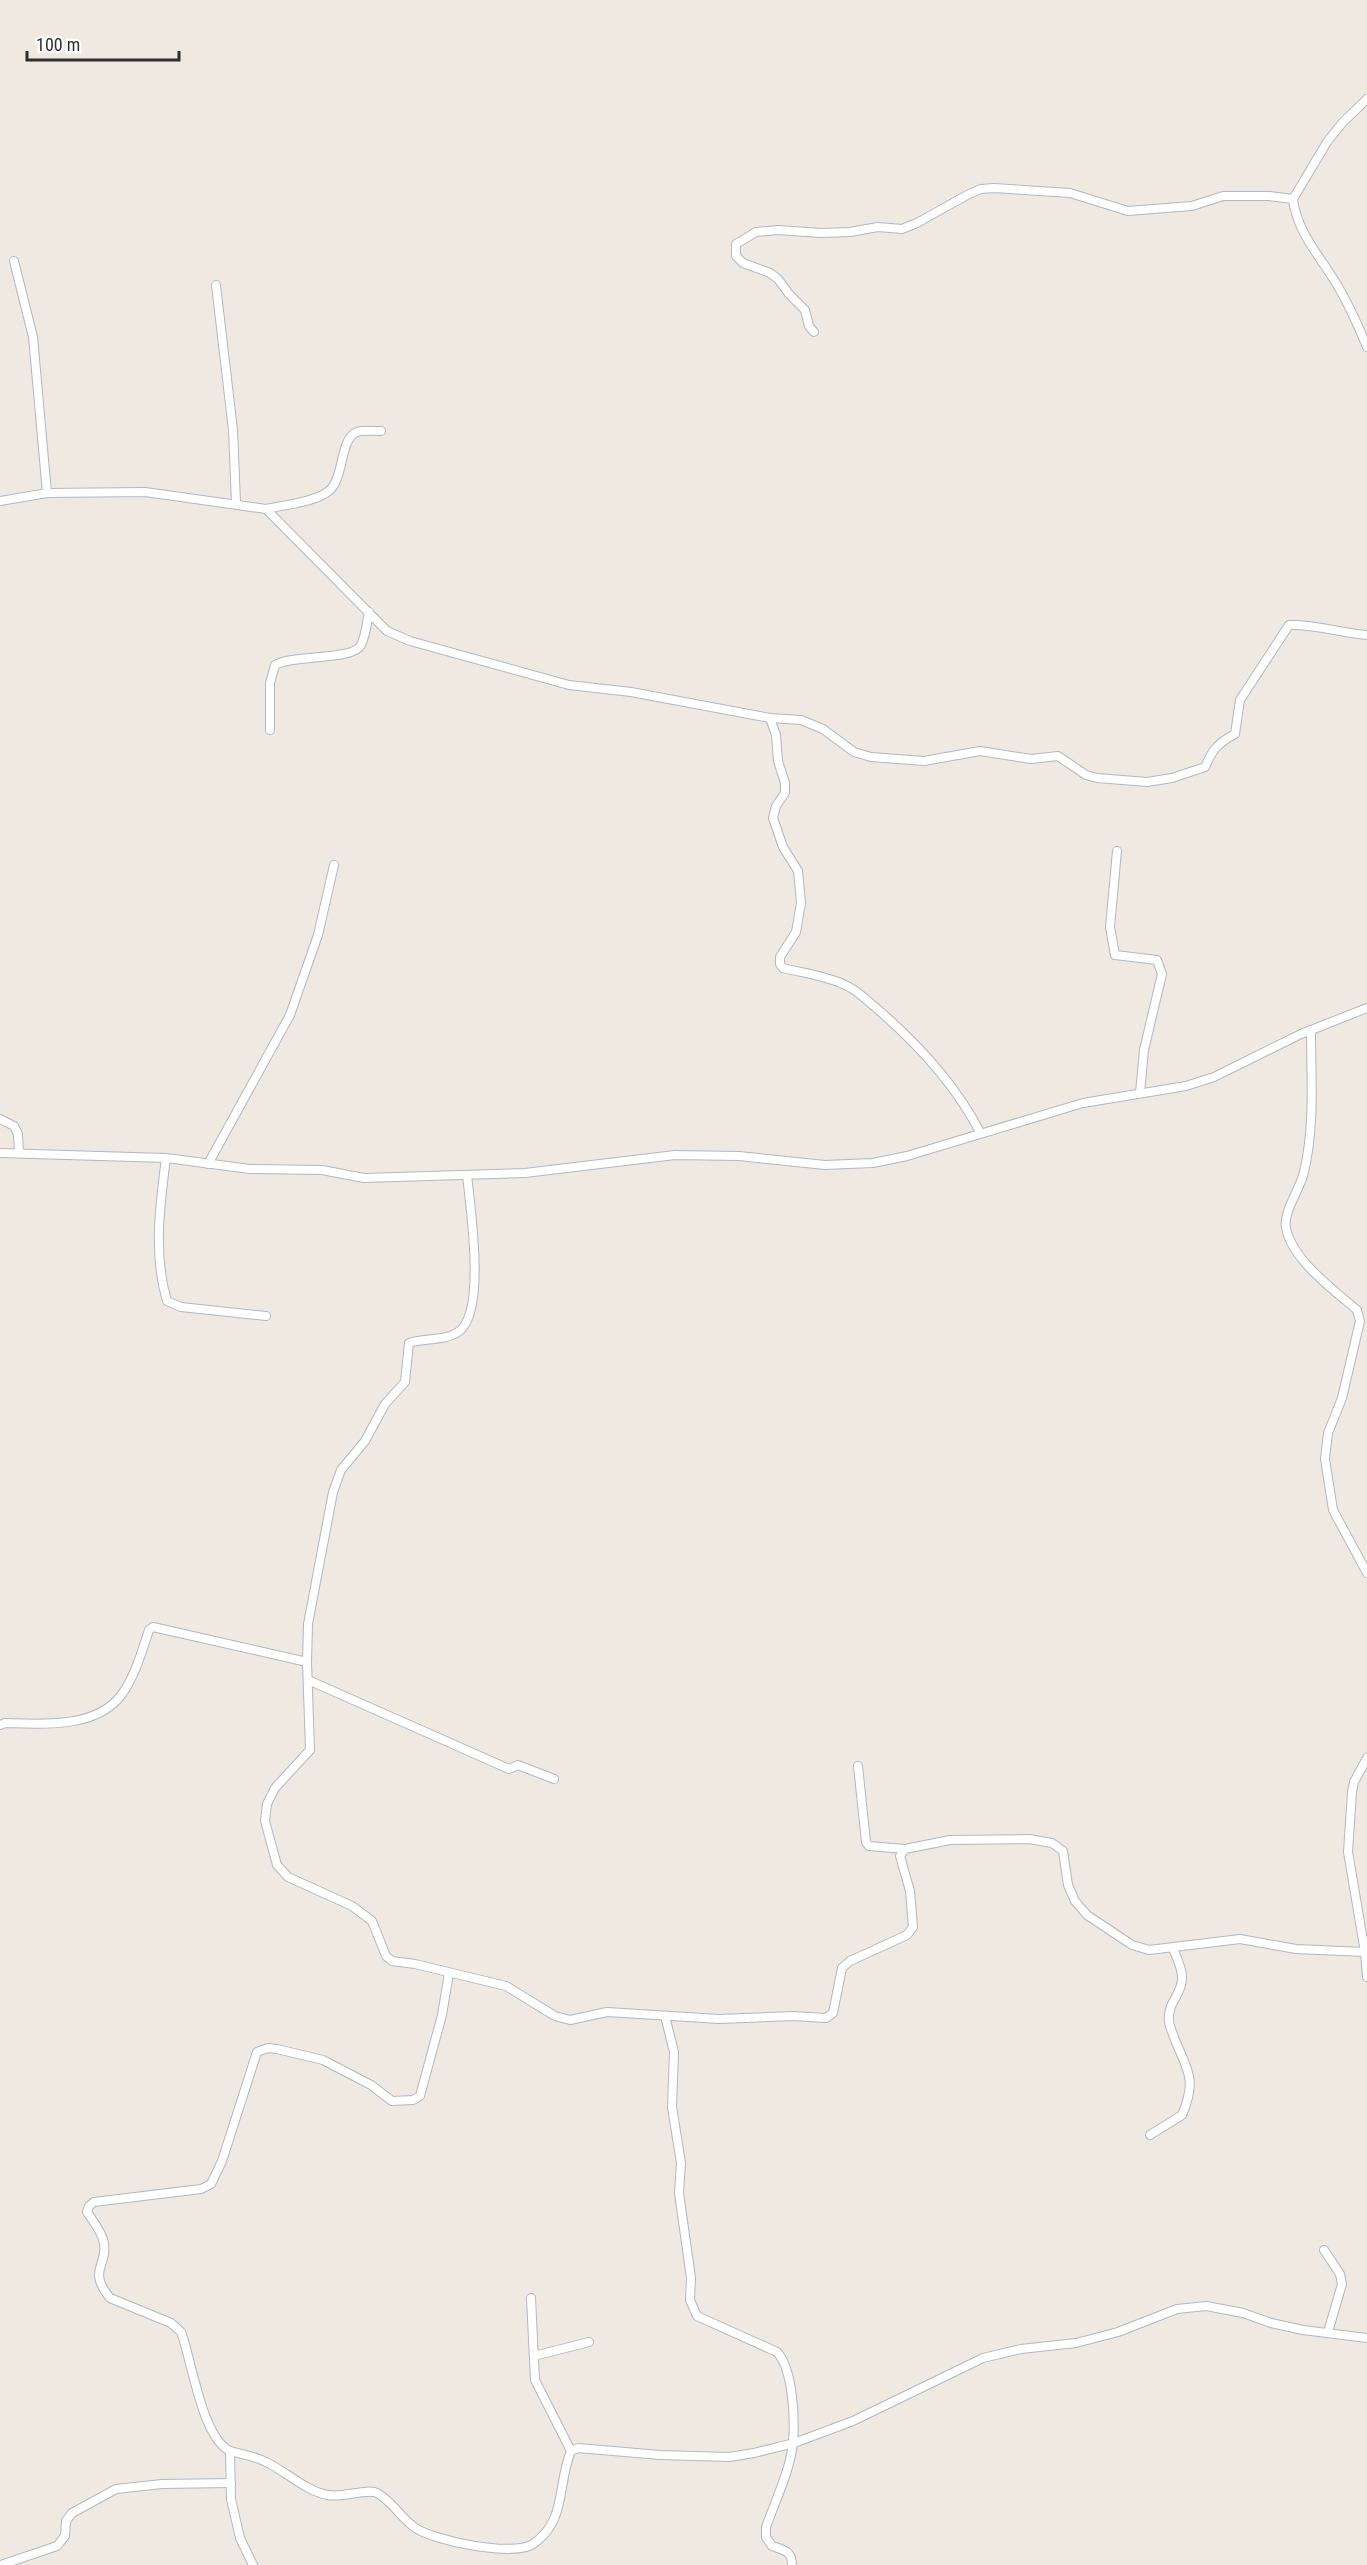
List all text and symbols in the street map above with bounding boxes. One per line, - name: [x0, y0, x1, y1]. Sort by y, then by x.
- scale bar: [27, 24, 178, 62]
- text: 100 m: [36, 34, 80, 55]

